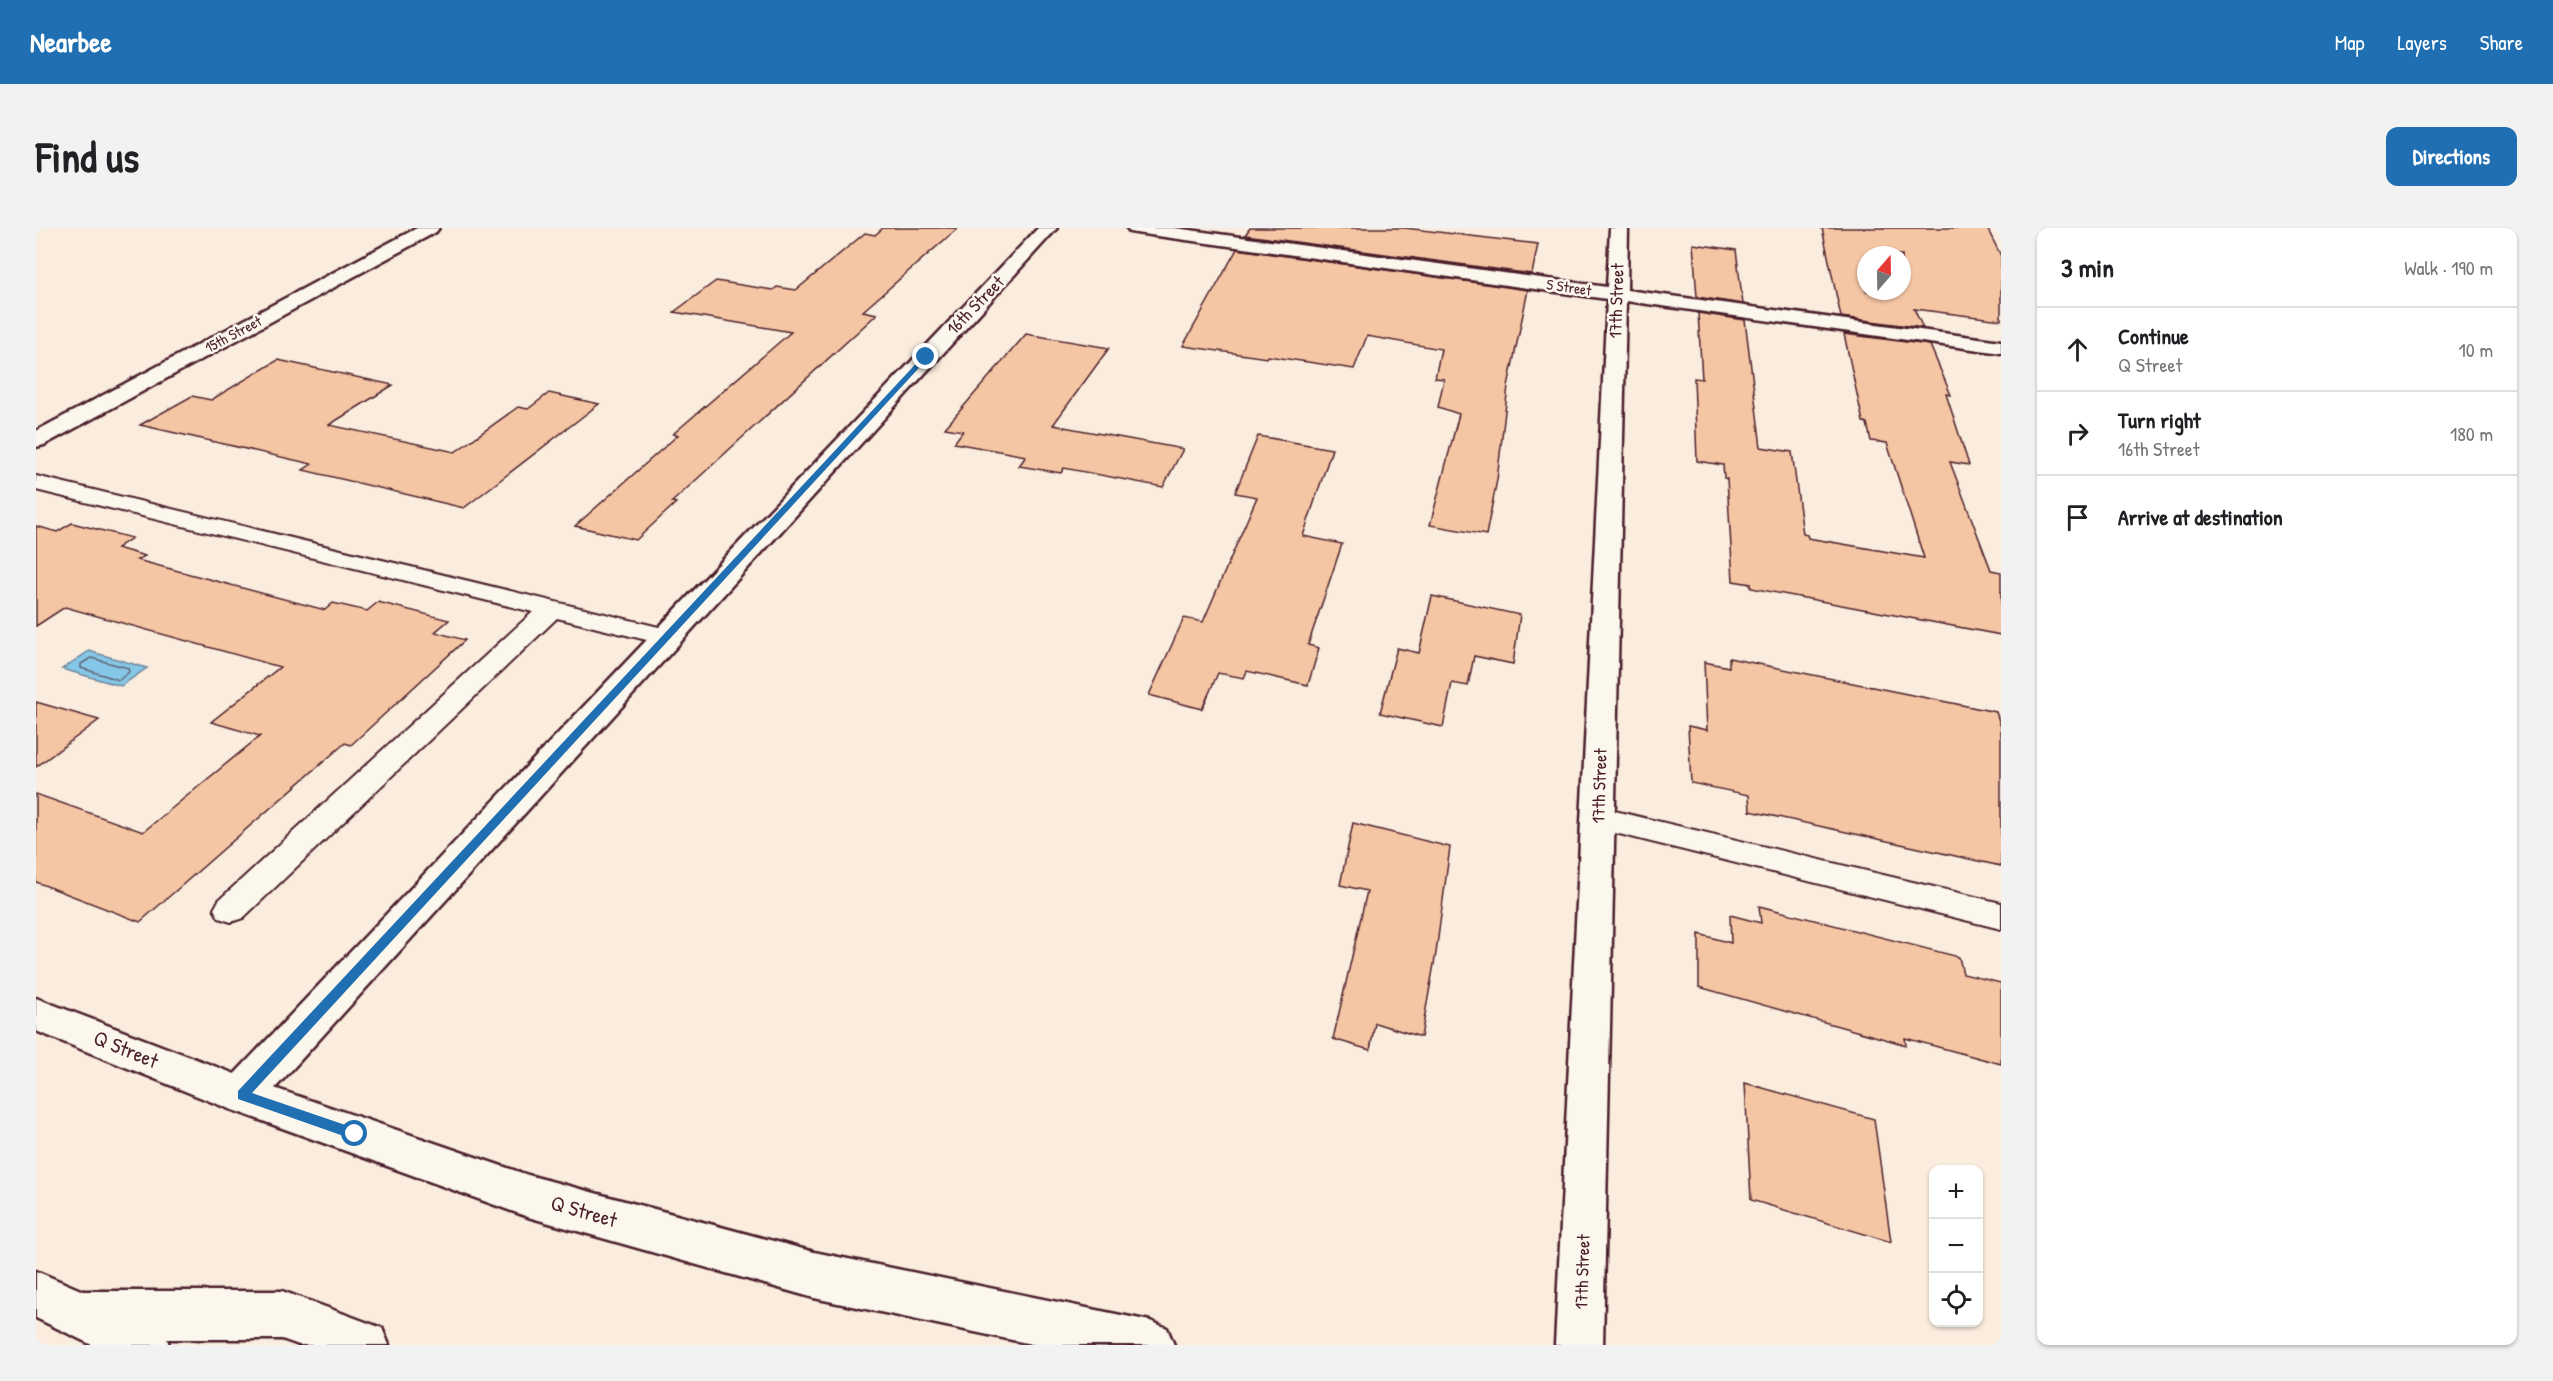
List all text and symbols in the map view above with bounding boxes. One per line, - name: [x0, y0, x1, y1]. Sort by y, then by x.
- text: Nearbee: [30, 23, 112, 61]
- text: Map: [2335, 28, 2364, 57]
- text: Layers: [2397, 28, 2447, 57]
- text: Share: [2480, 28, 2523, 57]
- button: Directions: [2386, 127, 2517, 186]
- text: Find us: [36, 128, 139, 185]
- north arrow: [1857, 246, 1911, 300]
- text: 3 min: [2061, 250, 2114, 285]
- text: Walk · 190 m: [2404, 254, 2493, 281]
- street label: 17th Street: [1602, 262, 1630, 339]
- street label: 16th Street: [940, 269, 1010, 340]
- street label: S Street: [1545, 273, 1594, 301]
- street label: 15th Street: [201, 310, 266, 358]
- text: Continue: [2118, 321, 2189, 351]
- icon: ahead: [2061, 333, 2094, 366]
- text: 10 m: [2459, 336, 2493, 363]
- route end: [912, 343, 938, 369]
- text: Q Street: [2118, 351, 2182, 378]
- text: Turn right: [2118, 405, 2201, 435]
- icon: right: [2061, 417, 2094, 450]
- text: 180 m: [2450, 420, 2493, 447]
- text: 16th Street: [2118, 435, 2200, 462]
- icon: arrive: [2061, 501, 2094, 534]
- text: Arrive at destination: [2118, 502, 2283, 532]
- street label: 17th Street: [1585, 747, 1613, 824]
- street label: Q Street: [89, 1023, 163, 1075]
- route start: [341, 1120, 367, 1146]
- map controls: [1929, 1165, 1983, 1327]
- button: +: [1929, 1165, 1983, 1219]
- street label: Q Street: [548, 1188, 621, 1234]
- button: −: [1929, 1219, 1983, 1273]
- street label: 17th Street: [1568, 1233, 1596, 1310]
- button: locate: [1929, 1273, 1983, 1327]

